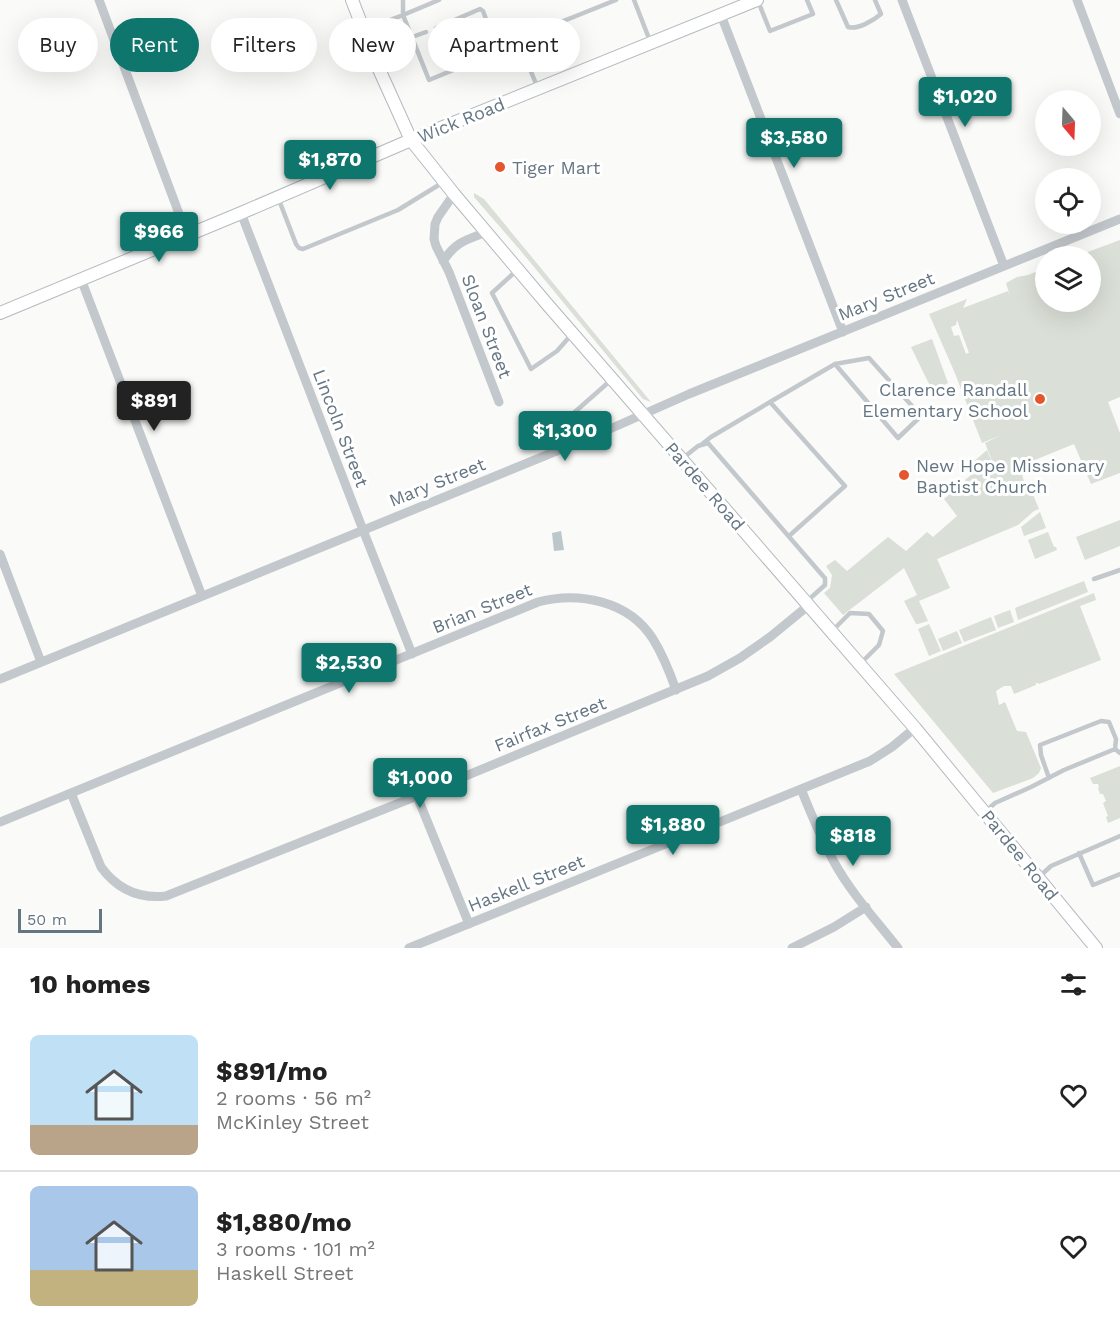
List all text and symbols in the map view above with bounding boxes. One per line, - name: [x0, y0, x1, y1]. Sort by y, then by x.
- chip: Buy: [18, 18, 98, 72]
- chip: Rent: [110, 18, 199, 72]
- chip: Filters: [211, 18, 317, 72]
- chip: New: [329, 18, 416, 72]
- chip: Apartment: [428, 18, 580, 72]
- pin: $1,020: [916, 77, 1014, 128]
- text: $1,020: [933, 84, 997, 108]
- north arrow: [1035, 90, 1101, 156]
- map controls: [1035, 90, 1101, 312]
- street label: Wick Road: [414, 93, 508, 147]
- pin: $3,580: [745, 118, 843, 169]
- text: $3,580: [760, 125, 828, 149]
- pin: $1,870: [281, 140, 379, 191]
- text: $1,870: [298, 147, 362, 171]
- place label: Tiger Mart: [512, 157, 601, 178]
- marker: Tiger Mart: [493, 160, 507, 174]
- button: locate: [1035, 168, 1101, 234]
- pin: $966: [123, 212, 195, 263]
- text: $966: [134, 219, 184, 243]
- button: layers: [1035, 246, 1101, 312]
- street label: Mary Street: [835, 267, 938, 325]
- street label: Sloan Street: [458, 271, 517, 381]
- street label: Lincoln Street: [309, 366, 373, 490]
- place label: Clarence Randall Elementary School: [862, 379, 1028, 421]
- pin: $891: [118, 381, 190, 432]
- text: $891: [131, 388, 177, 412]
- marker: Clarence Randall Elementary School: [1033, 392, 1047, 406]
- pin: $1,300: [516, 411, 614, 462]
- text: $1,300: [533, 418, 597, 442]
- street label: Pardee Road: [661, 437, 749, 535]
- street label: Mary Street: [386, 453, 489, 511]
- place label: New Hope Missionary Baptist Church: [916, 455, 1105, 497]
- marker: New Hope Missionary Baptist Church: [897, 468, 911, 482]
- street label: Brian Street: [429, 578, 535, 638]
- pin: $2,530: [300, 643, 398, 694]
- text: $2,530: [316, 650, 382, 674]
- street label: Fairfax Street: [491, 692, 609, 756]
- pin: $1,000: [371, 758, 469, 809]
- text: $1,000: [387, 765, 453, 789]
- pin: $1,880: [624, 805, 722, 856]
- street label: Pardee Road: [977, 806, 1063, 904]
- text: $1,880: [640, 812, 706, 836]
- pin: $818: [817, 816, 889, 867]
- text: $818: [830, 823, 876, 847]
- street label: Haskell Street: [465, 850, 588, 916]
- scale bar: [18, 906, 102, 934]
- text: 50 m: [27, 910, 67, 929]
- icon: filters: [1057, 968, 1090, 1001]
- text: 10 homes: [30, 969, 150, 999]
- text: $891/mo: [216, 1056, 328, 1086]
- icon: home: [78, 1059, 150, 1131]
- icon: heart: [1057, 1079, 1090, 1112]
- text: 2 rooms · 56 m²: [216, 1086, 371, 1110]
- text: McKinley Street: [216, 1110, 369, 1134]
- text: $1,880/mo: [216, 1207, 351, 1237]
- icon: home: [78, 1210, 150, 1282]
- icon: heart: [1057, 1230, 1090, 1263]
- text: 3 rooms · 101 m²: [216, 1237, 375, 1261]
- text: Haskell Street: [216, 1261, 354, 1285]

